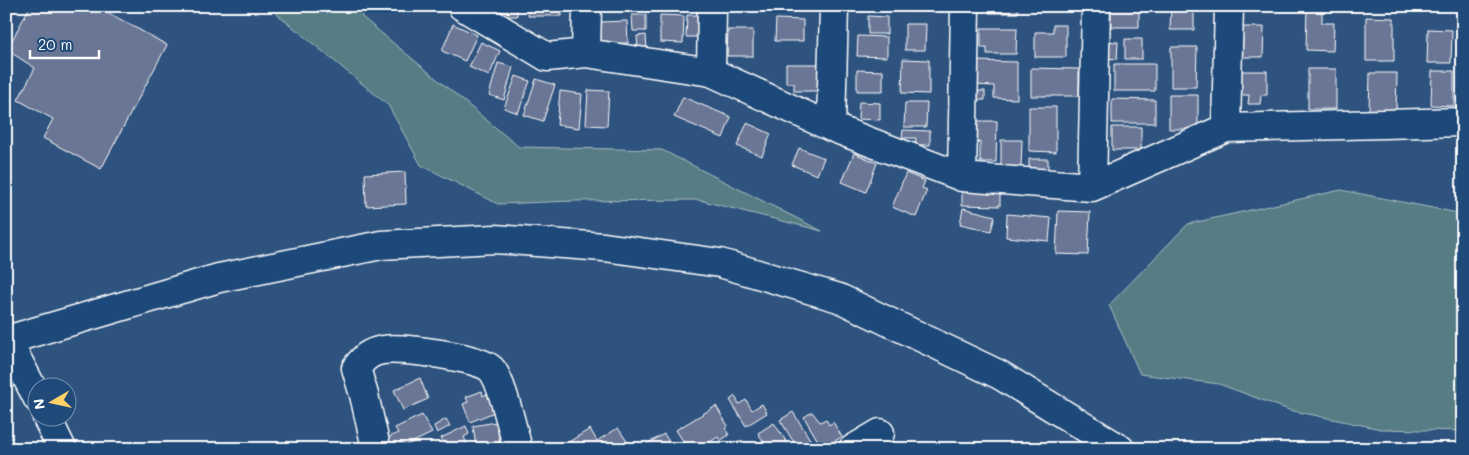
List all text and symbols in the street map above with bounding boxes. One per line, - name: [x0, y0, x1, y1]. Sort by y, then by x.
- scale bar: [30, 28, 99, 60]
- text: 20 m: [38, 34, 72, 54]
- north arrow: [28, 378, 78, 428]
- text: N: [28, 397, 49, 411]

